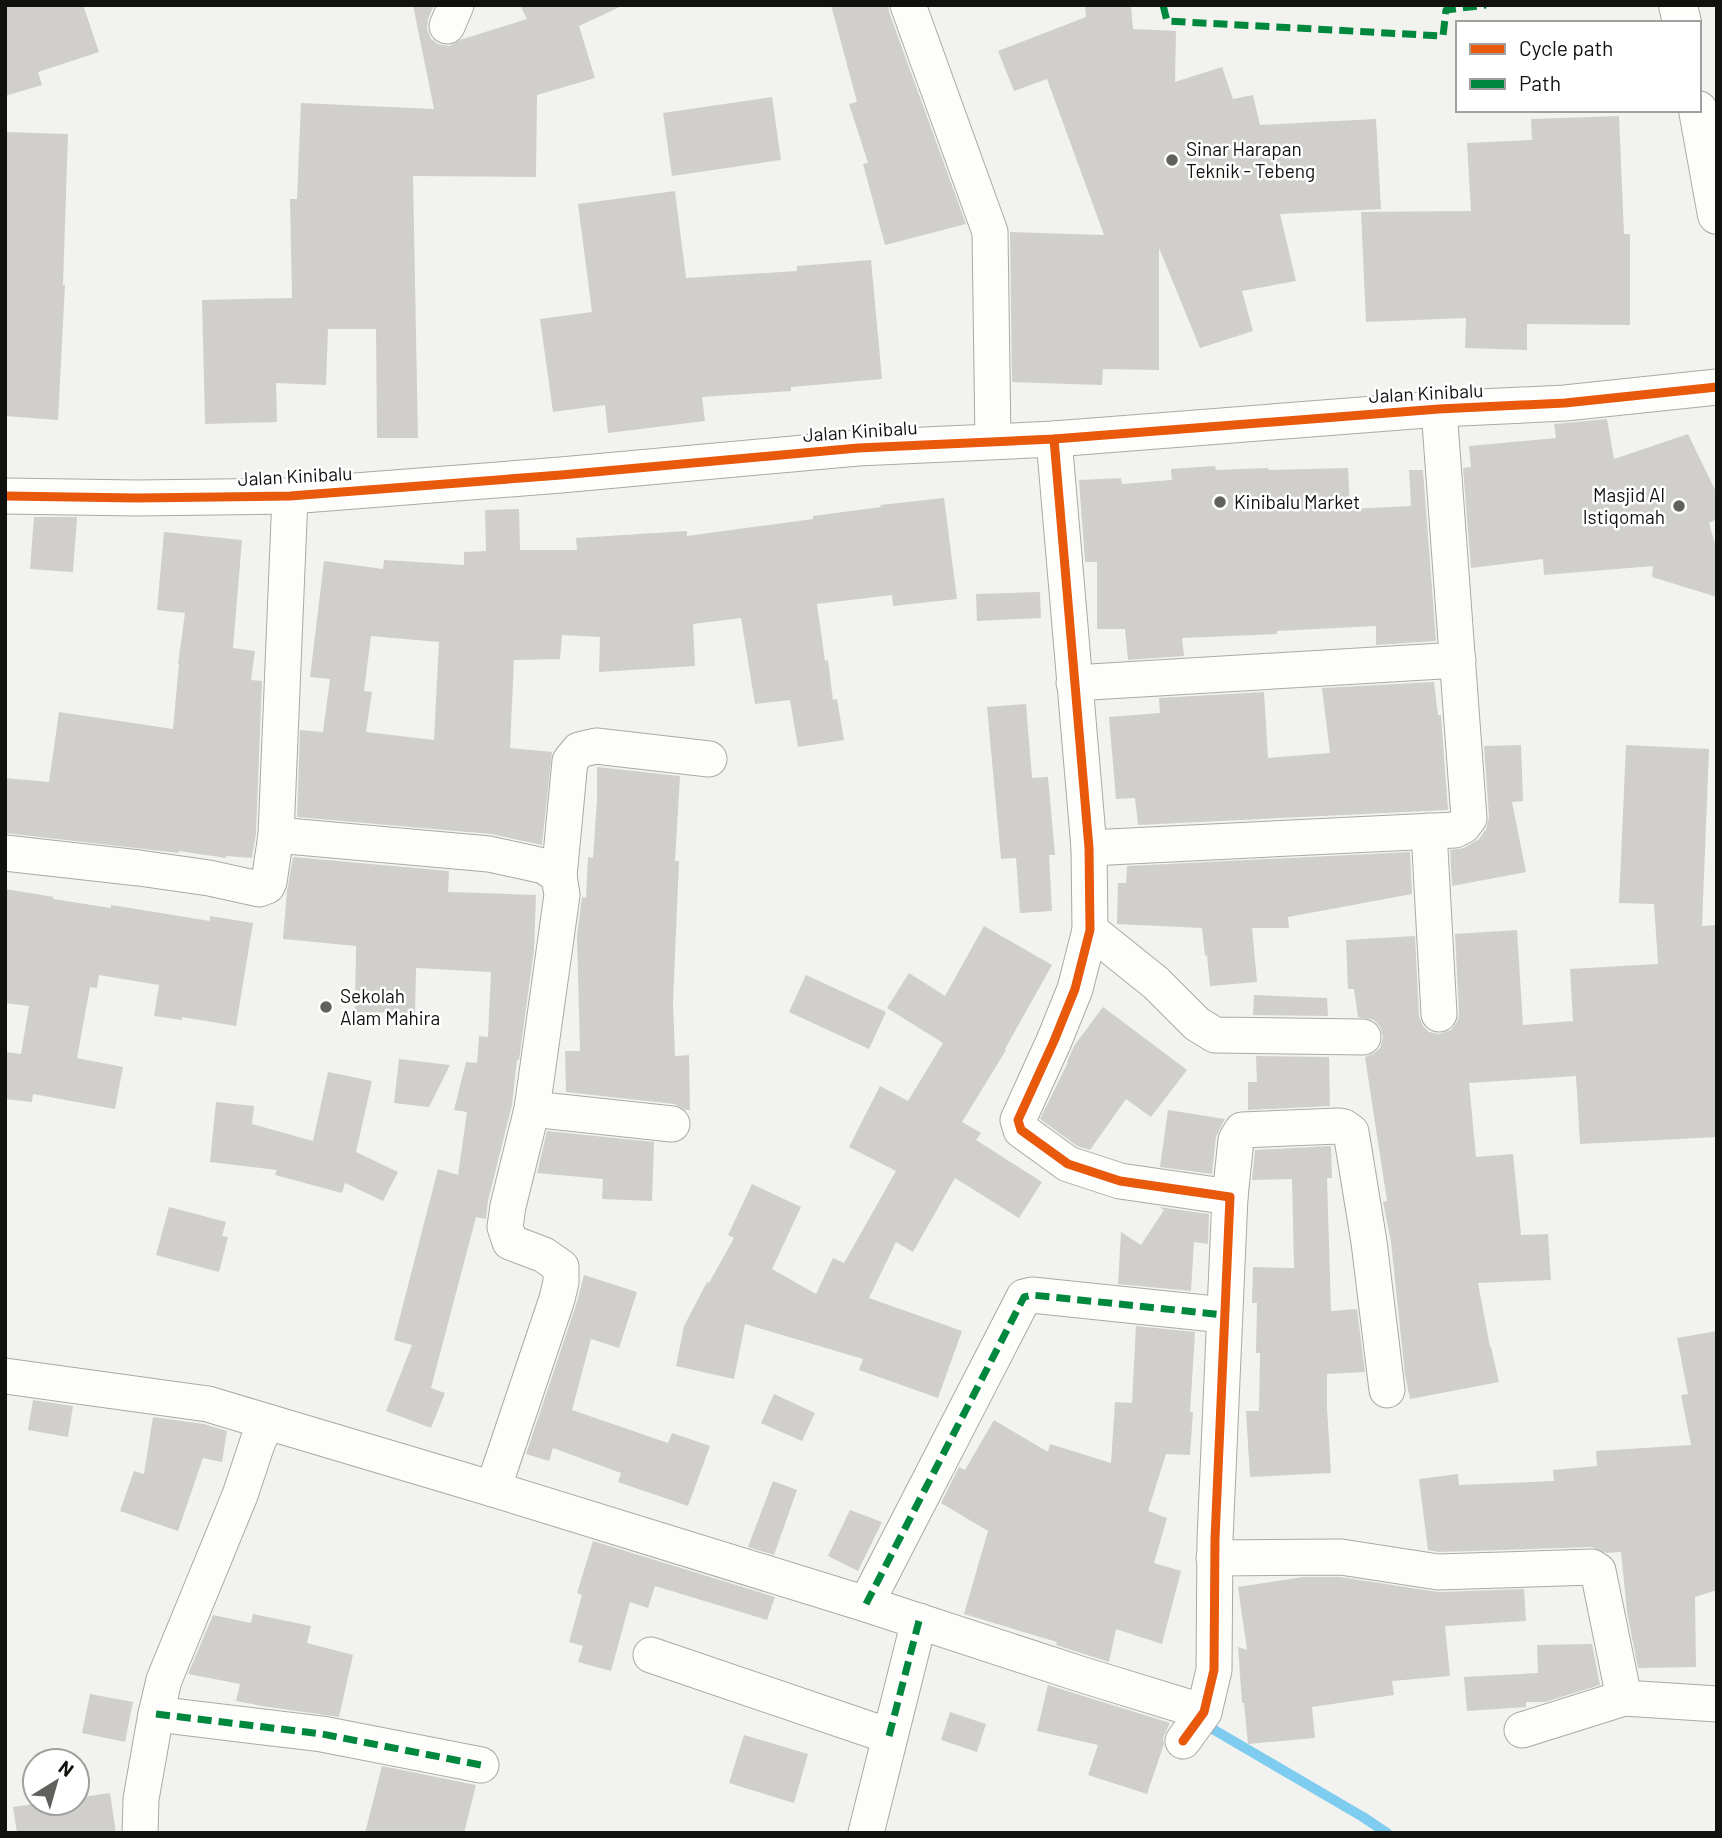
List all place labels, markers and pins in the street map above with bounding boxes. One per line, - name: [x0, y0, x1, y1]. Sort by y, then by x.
- place label: Sinar Harapan Teknik - Tebeng: [1186, 137, 1315, 182]
- marker: Sinar Harapan Teknik - Tebeng: [1164, 152, 1180, 168]
- place label: Masjid Al Istiqomah: [1583, 483, 1665, 528]
- place label: Kinibalu Market: [1234, 490, 1360, 513]
- marker: Kinibalu Market: [1212, 494, 1228, 510]
- marker: Masjid Al Istiqomah: [1671, 498, 1687, 514]
- place label: Sekolah Alam Mahira: [340, 984, 440, 1029]
- marker: Sekolah Alam Mahira: [318, 999, 334, 1015]

